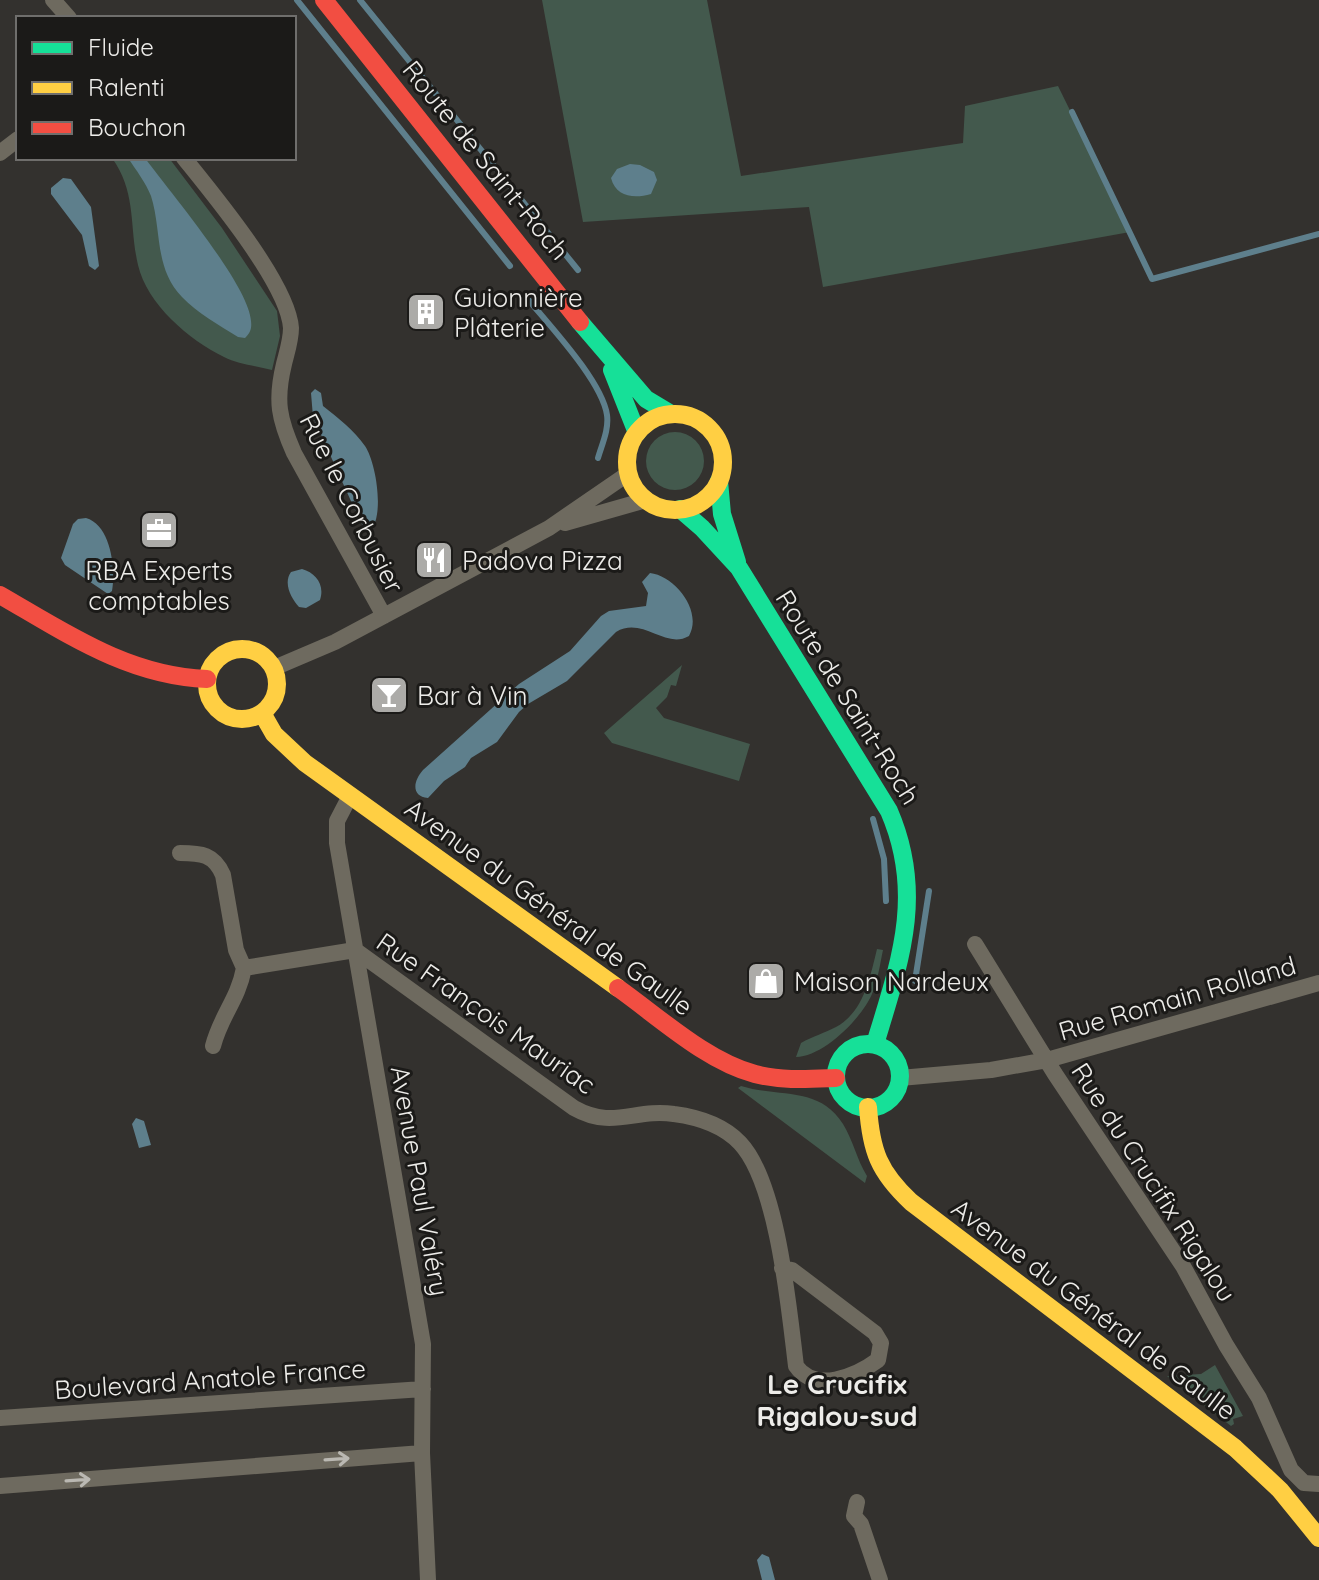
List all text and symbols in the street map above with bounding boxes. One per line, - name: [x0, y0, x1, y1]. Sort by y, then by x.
- legend: [16, 16, 296, 160]
- text: Fluide: [88, 32, 154, 62]
- street label: Route de Saint-Roch: [395, 54, 577, 266]
- text: Ralenti: [88, 72, 165, 102]
- text: Bouchon: [88, 112, 186, 142]
- place label: Guionnière Plâterie: [454, 281, 583, 344]
- building icon: Guionnière Plâterie: [405, 291, 447, 333]
- street label: Rue le Corbusier: [293, 408, 411, 598]
- office icon: RBA Experts comptables: [138, 509, 180, 551]
- restaurant icon: Padova Pizza: [413, 539, 455, 581]
- place label: Padova Pizza: [462, 544, 623, 577]
- place label: RBA Experts comptables: [85, 554, 233, 617]
- street label: Route de Saint-Roch: [769, 584, 927, 810]
- bar icon: Bar à Vin: [368, 674, 410, 716]
- place label: Bar à Vin: [417, 679, 528, 712]
- street label: Avenue du Général de Gaulle: [399, 791, 699, 1023]
- street label: Rue François Mauriac: [370, 925, 602, 1101]
- street label: Rue Romain Rolland: [1055, 948, 1299, 1048]
- shop icon: Maison Nardeux: [745, 960, 787, 1002]
- place label: Maison Nardeux: [794, 965, 989, 998]
- street label: Rue du Crucifix Rigalou: [1064, 1056, 1244, 1308]
- street label: Avenue Paul Valéry: [384, 1064, 456, 1298]
- street label: Avenue du Général de Gaulle: [945, 1191, 1243, 1427]
- street label: Boulevard Anatole France: [53, 1352, 367, 1406]
- district label: Le Crucifix Rigalou-sud: [757, 1366, 917, 1433]
- one-way arrow: [323, 1451, 350, 1466]
- one-way arrow: [64, 1472, 91, 1487]

